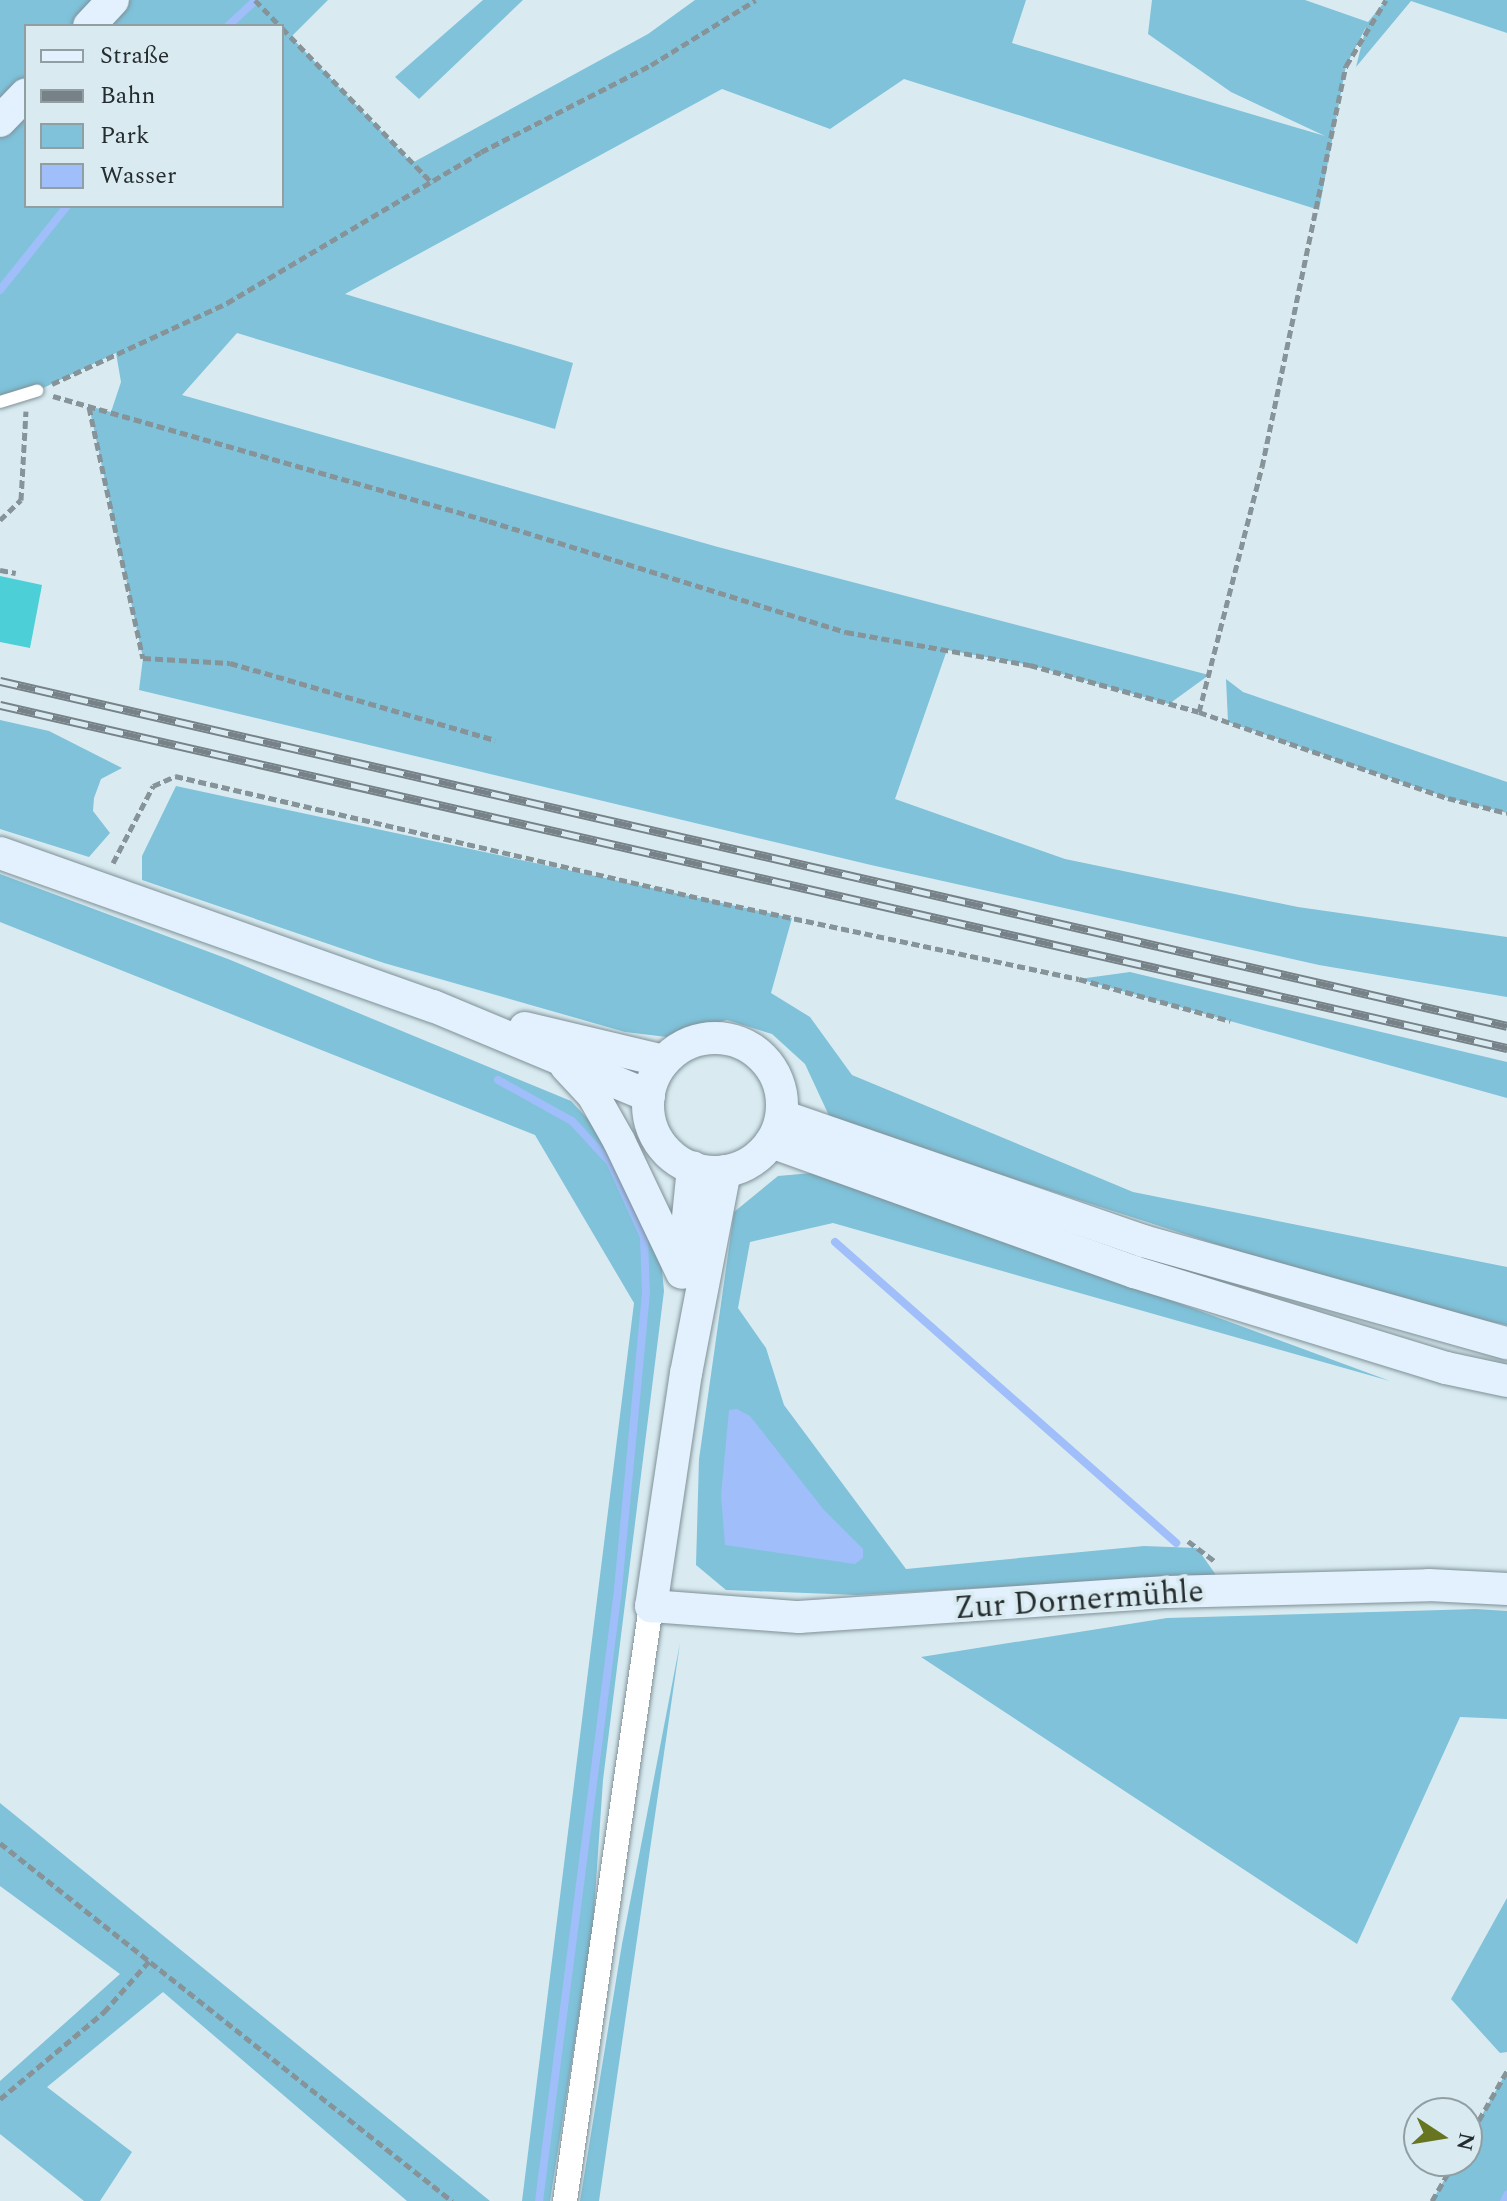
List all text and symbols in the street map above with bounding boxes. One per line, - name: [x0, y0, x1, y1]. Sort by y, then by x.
- legend: [24, 24, 284, 208]
- text: Straße: [100, 38, 169, 74]
- text: Bahn: [100, 78, 155, 114]
- text: Park: [100, 118, 150, 154]
- text: Wasser: [100, 158, 176, 194]
- street label: Zur Dornermühle: [953, 1573, 1205, 1629]
- north arrow: [1403, 2097, 1483, 2177]
- text: N: [1447, 2129, 1483, 2154]

